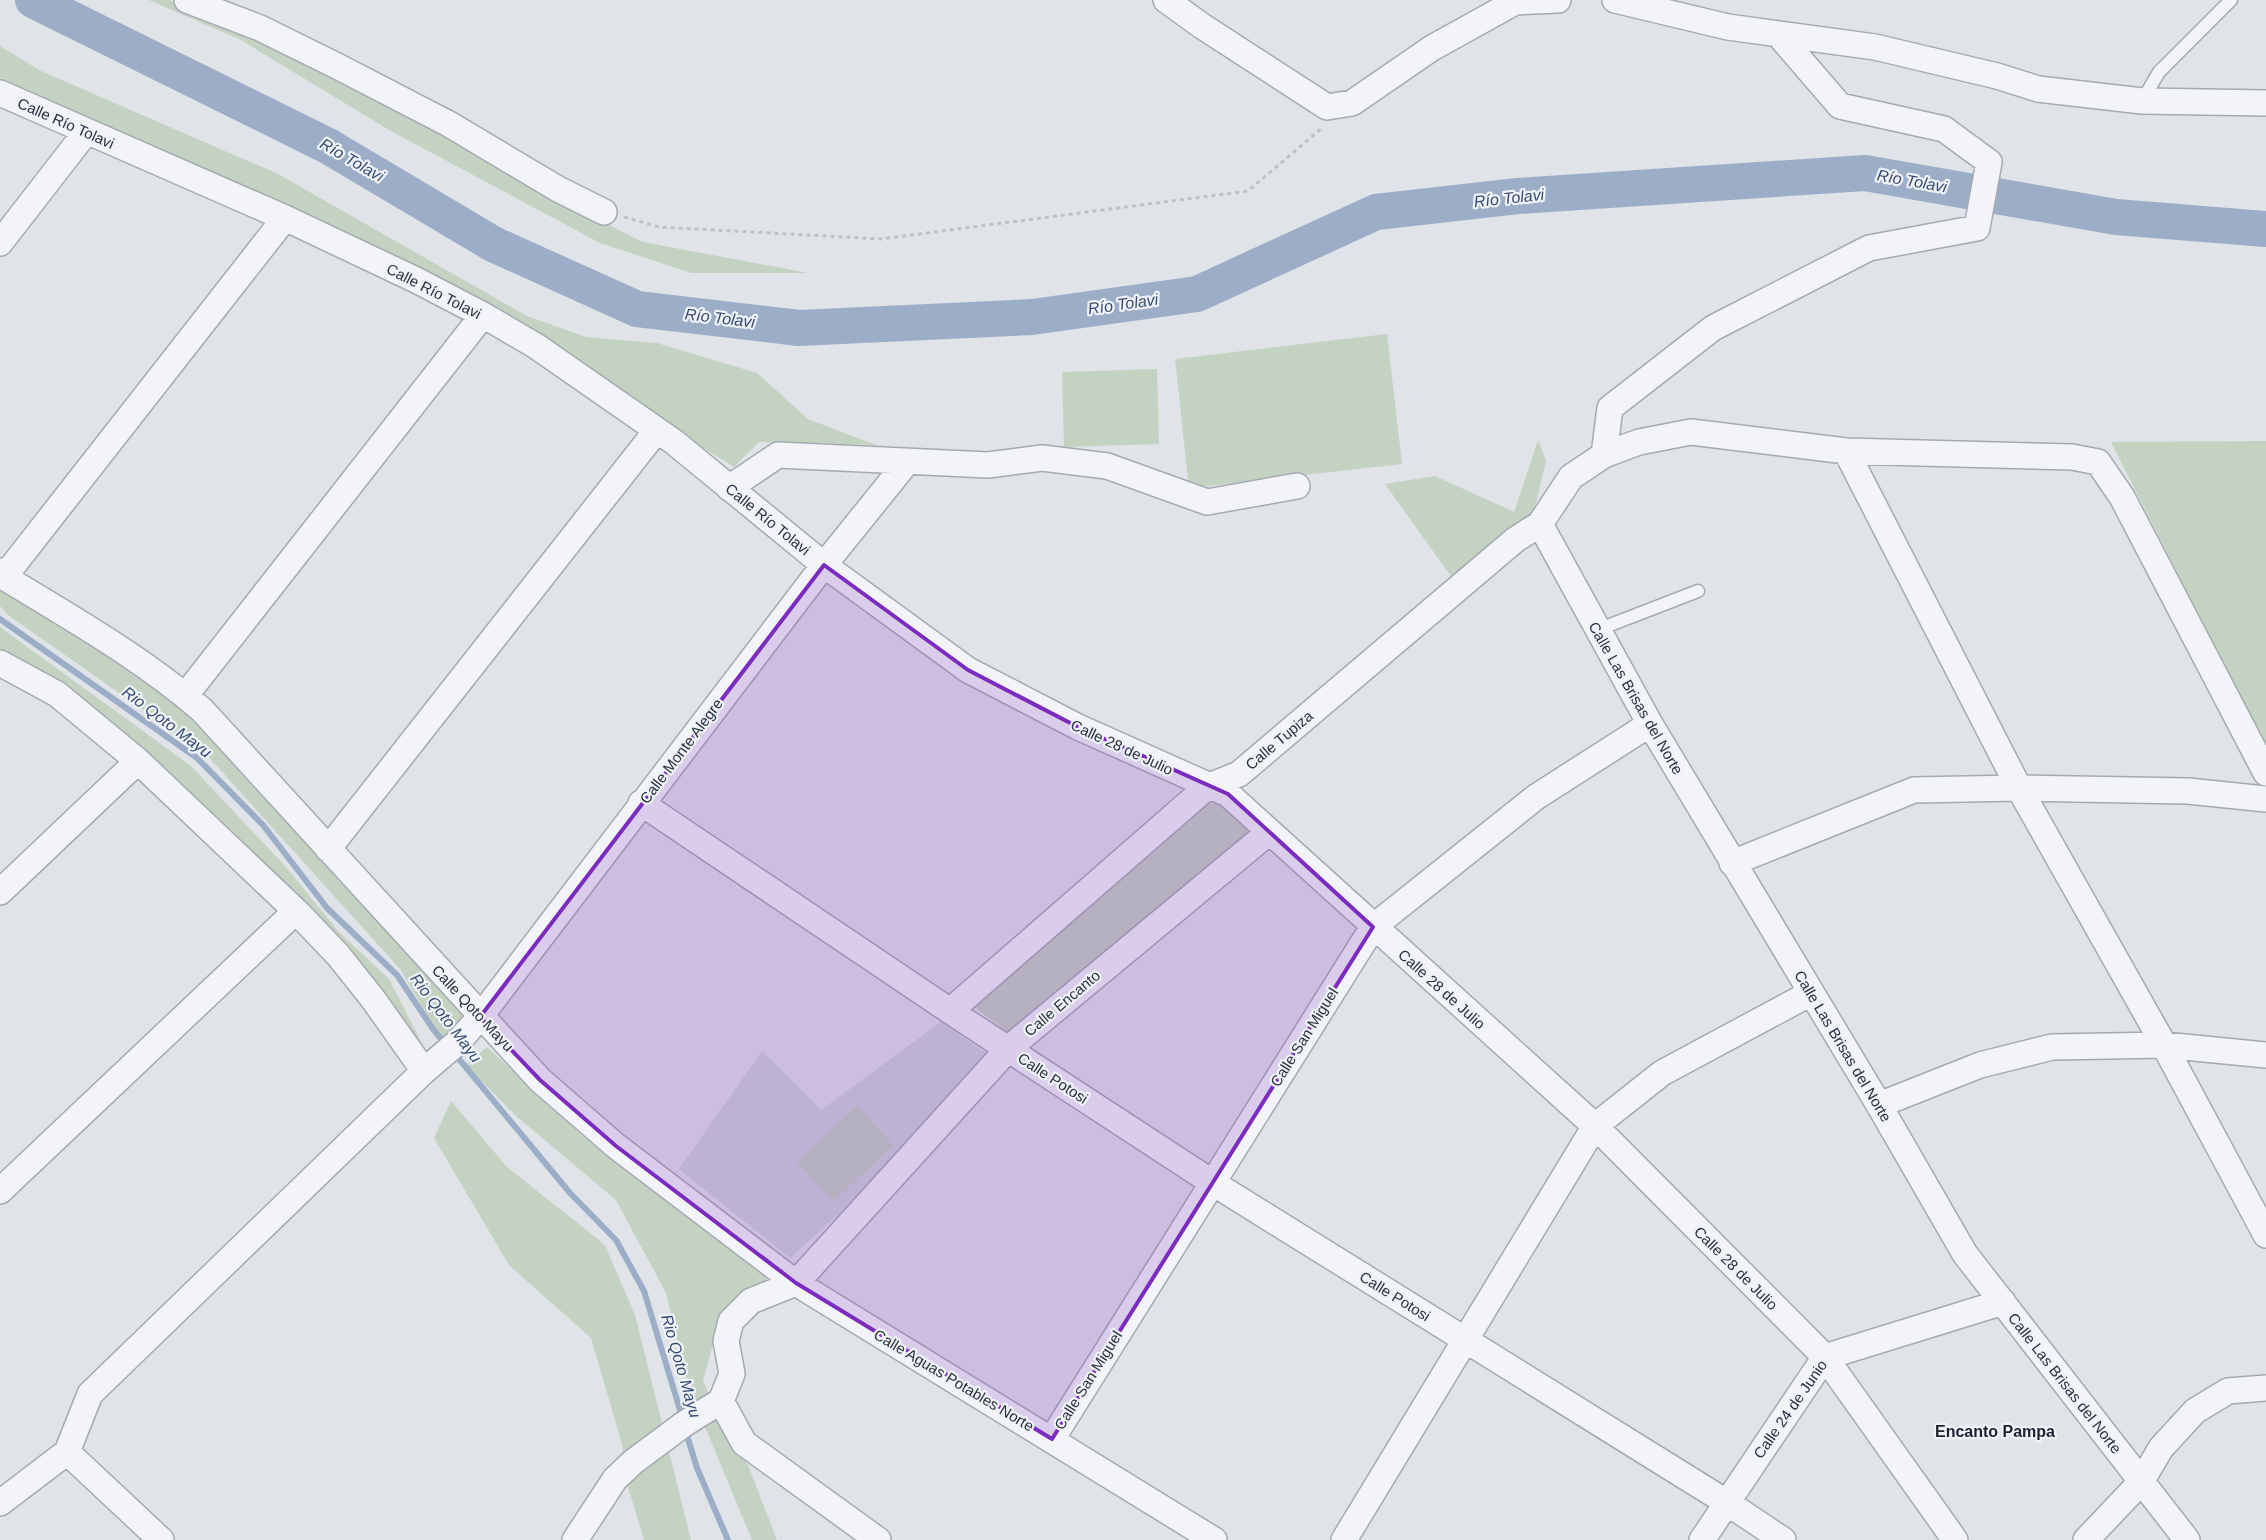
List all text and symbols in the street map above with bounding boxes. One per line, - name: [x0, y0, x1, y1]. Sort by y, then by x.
- street label: Calle Río Tolavi: [15, 94, 117, 152]
- water label: Río Tolavi: [317, 135, 387, 185]
- water label: Río Tolavi: [1876, 167, 1949, 196]
- water label: Río Tolavi: [1473, 186, 1545, 210]
- street label: Calle Río Tolavi: [384, 260, 484, 322]
- water label: Río Tolavi: [1087, 291, 1160, 317]
- water label: Río Tolavi: [684, 305, 756, 331]
- street label: Calle Río Tolavi: [722, 480, 814, 558]
- street label: Calle Las Brisas del Norte: [1585, 619, 1687, 777]
- water label: Rio Qoto Mayu: [119, 683, 215, 761]
- street label: Calle Monte Alegre: [636, 695, 726, 807]
- street label: Calle Tupiza: [1242, 707, 1317, 773]
- street label: Calle 28 de Julio: [1068, 716, 1176, 778]
- street label: Calle 28 de Julio: [1395, 946, 1489, 1032]
- street label: Calle Qoto Mayu: [429, 961, 517, 1055]
- street label: Calle Encanto: [1021, 966, 1103, 1040]
- street label: Calle Las Brisas del Norte: [1791, 967, 1895, 1125]
- water label: Rio Qoto Mayu: [407, 970, 485, 1066]
- street label: Calle San Miguel: [1267, 984, 1341, 1090]
- street label: Calle Potosi: [1015, 1049, 1091, 1107]
- street label: Calle 28 de Julio: [1691, 1223, 1781, 1313]
- street label: Calle Potosi: [1357, 1268, 1433, 1324]
- street label: Calle Las Brisas del Norte: [2005, 1309, 2125, 1457]
- water label: Rio Qoto Mayu: [658, 1312, 704, 1420]
- street label: Calle Aguas Potables Norte: [871, 1325, 1037, 1435]
- street label: Calle San Miguel: [1051, 1327, 1125, 1433]
- street label: Calle 24 de Junio: [1750, 1357, 1830, 1461]
- district label: Encanto Pampa: [1935, 1423, 2055, 1440]

